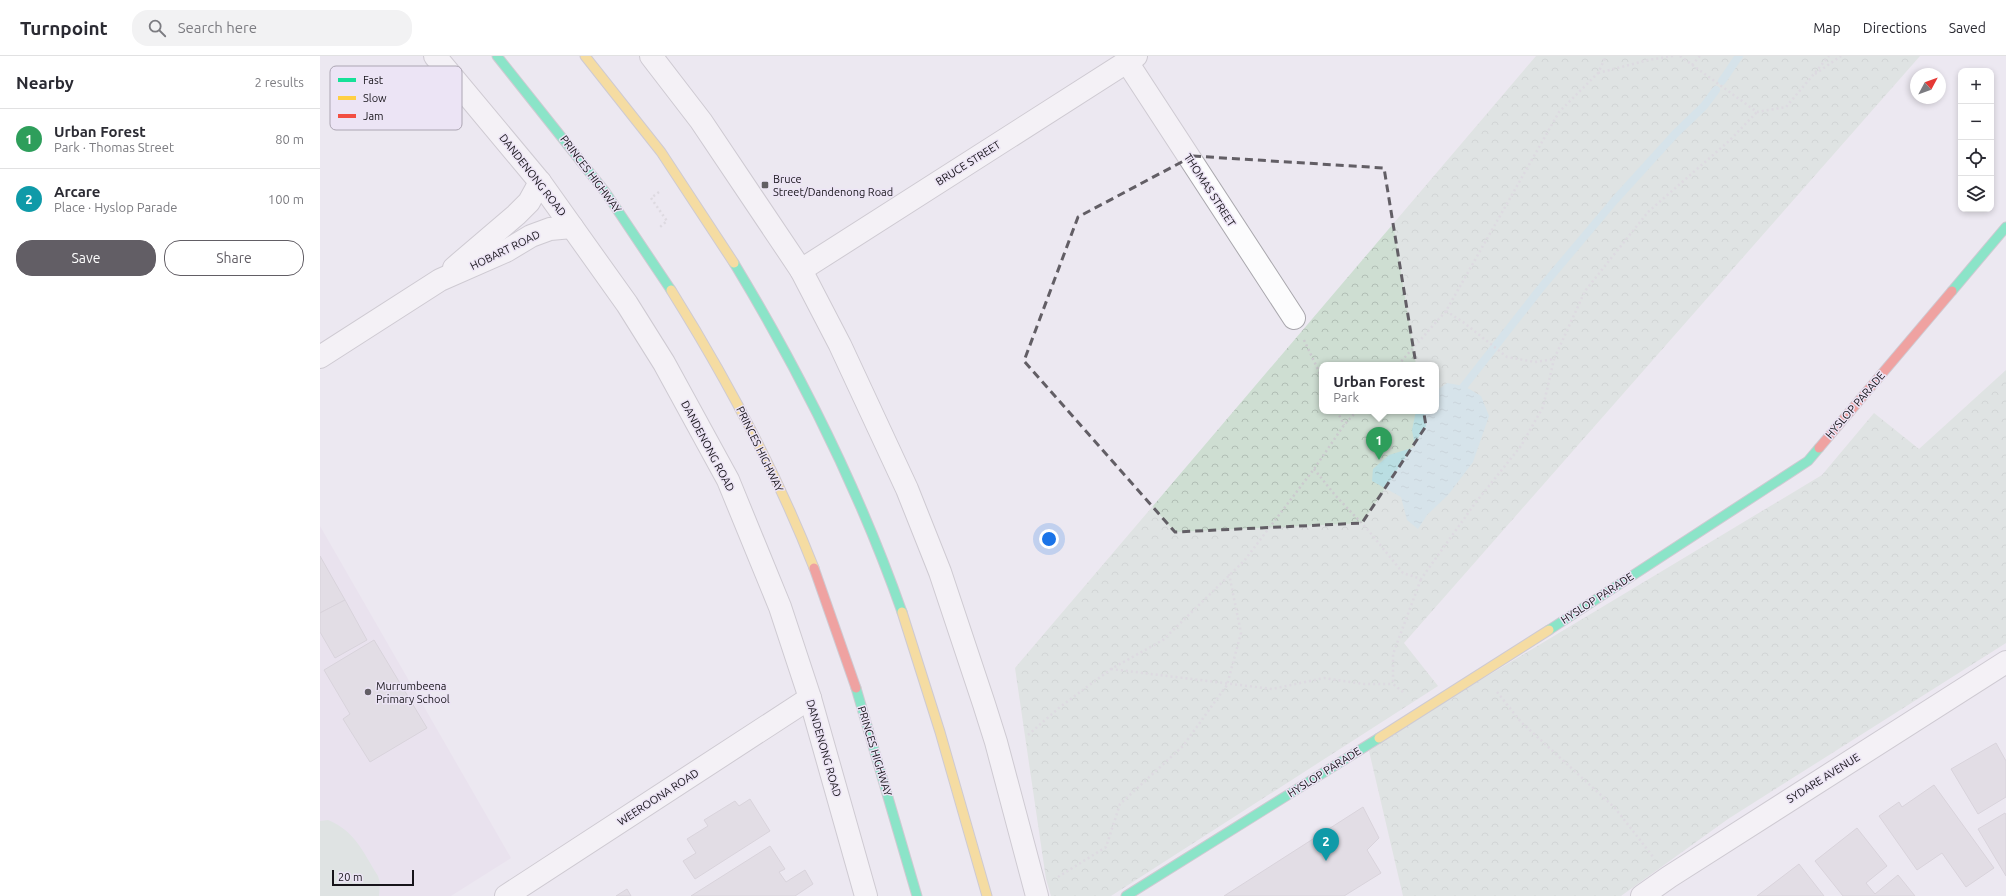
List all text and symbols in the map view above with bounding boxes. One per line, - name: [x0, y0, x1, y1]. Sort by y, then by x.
- search box: [132, 10, 412, 46]
- text: Turnpoint: [20, 17, 108, 39]
- icon: search: [146, 17, 168, 39]
- text: Search here: [178, 19, 257, 36]
- text: Map: [1813, 20, 1841, 36]
- text: Directions: [1863, 20, 1927, 36]
- text: Saved: [1949, 20, 1986, 36]
- legend: [330, 66, 462, 130]
- north arrow: [1910, 68, 1946, 104]
- map controls: [1958, 68, 1994, 212]
- button: +: [1958, 68, 1994, 104]
- text: Nearby: [16, 73, 74, 92]
- text: Fast: [363, 74, 384, 86]
- text: 2 results: [254, 75, 304, 89]
- text: Slow: [363, 92, 387, 104]
- button: −: [1958, 104, 1994, 140]
- text: Jam: [363, 110, 384, 122]
- text: Urban Forest: [54, 123, 146, 140]
- text: 1: [25, 132, 33, 146]
- text: 80 m: [275, 132, 304, 146]
- street label: DANDENONG ROAD: [497, 132, 569, 219]
- street label: PRINCES HIGHWAY: [558, 133, 624, 215]
- street label: BRUCE STREET: [933, 138, 1003, 188]
- text: Park · Thomas Street: [54, 140, 174, 154]
- button: locate: [1958, 140, 1994, 176]
- street label: THOMAS STREET: [1182, 151, 1238, 229]
- place label: Bruce Street/Dandenong Road: [773, 173, 893, 198]
- button: layers: [1958, 176, 1994, 212]
- marker: Bruce Street/Dandenong Road: [760, 180, 770, 190]
- text: Arcare: [54, 183, 101, 200]
- text: 2: [25, 192, 33, 206]
- text: 100 m: [268, 192, 304, 206]
- text: Place · Hyslop Parade: [54, 200, 178, 214]
- street label: HOBART ROAD: [468, 228, 542, 272]
- button: Save: [16, 240, 156, 276]
- button: Share: [164, 240, 304, 276]
- popup: [1319, 362, 1439, 414]
- street label: HYSLOP PARADE: [1823, 369, 1887, 441]
- text: Urban Forest: [1333, 373, 1425, 390]
- text: Park: [1333, 390, 1359, 404]
- street label: DANDENONG ROAD: [679, 399, 737, 494]
- street label: PRINCES HIGHWAY: [734, 404, 786, 494]
- pin: 1: [1366, 427, 1392, 460]
- your location: [1039, 529, 1059, 549]
- street label: HYSLOP PARADE: [1558, 570, 1636, 626]
- place label: Murrumbeena Primary School: [376, 680, 450, 705]
- marker: Murrumbeena Primary School: [363, 687, 373, 697]
- street label: DANDENONG ROAD: [804, 698, 844, 798]
- street label: PRINCES HIGHWAY: [856, 705, 895, 798]
- street label: HYSLOP PARADE: [1285, 745, 1363, 799]
- street label: SYDARE AVENUE: [1784, 751, 1862, 805]
- street label: WEEROONA ROAD: [615, 766, 701, 828]
- pin: 2: [1313, 828, 1339, 861]
- scale bar: [332, 868, 414, 887]
- text: 20 m: [338, 871, 362, 883]

